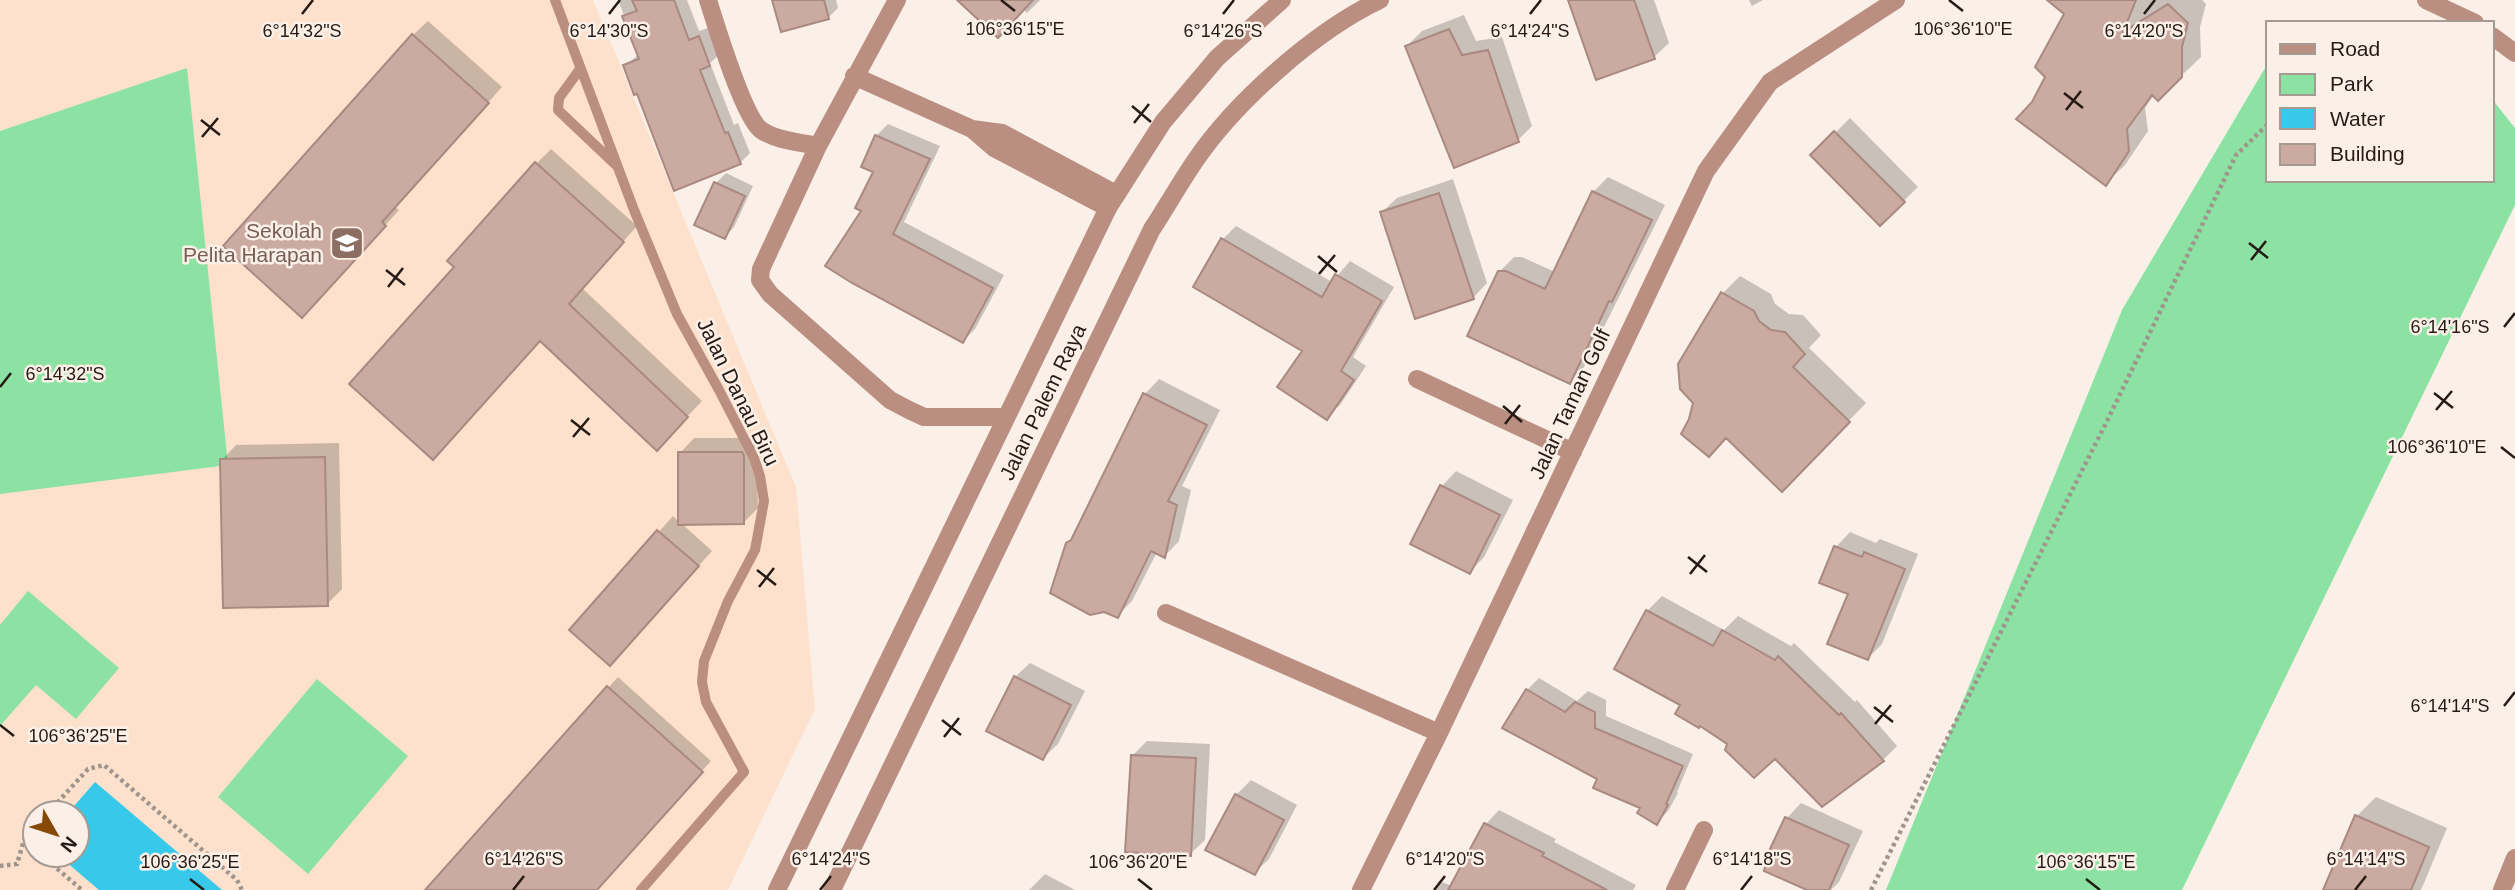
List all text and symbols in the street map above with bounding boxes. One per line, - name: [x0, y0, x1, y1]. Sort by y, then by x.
- text: 106°36'15"E: [965, 19, 1065, 39]
- text: 106°36'10"E: [1913, 19, 2013, 39]
- text: 6°14'32"S: [262, 21, 342, 41]
- text: 6°14'30"S: [569, 21, 649, 41]
- text: 6°14'26"S: [1183, 21, 1263, 41]
- text: 6°14'24"S: [1490, 21, 1570, 41]
- text: 6°14'20"S: [2104, 21, 2184, 41]
- legend: [2266, 21, 2494, 182]
- text: Road: [2330, 37, 2380, 60]
- text: Park: [2330, 72, 2374, 95]
- text: Water: [2330, 107, 2385, 130]
- text: Building: [2330, 142, 2405, 165]
- place label: Sekolah Pelita Harapan: [183, 219, 322, 266]
- school or university icon: Sekolah Pelita Harapan: [328, 224, 366, 262]
- street label: Jalan Danau Biru: [693, 314, 784, 469]
- text: 6°14'16"S: [2410, 317, 2490, 337]
- street label: Jalan Palem Raya: [995, 320, 1090, 483]
- street label: Jalan Taman Golf: [1525, 325, 1614, 483]
- text: 6°14'32"S: [25, 364, 105, 384]
- text: 106°36'10"E: [2387, 437, 2487, 457]
- text: 6°14'14"S: [2410, 696, 2490, 716]
- text: 106°36'25"E: [28, 726, 128, 746]
- north arrow: [21, 799, 91, 869]
- text: N: [56, 832, 81, 856]
- text: 6°14'26"S: [484, 849, 564, 869]
- text: 6°14'24"S: [791, 849, 871, 869]
- text: 6°14'20"S: [1405, 849, 1485, 869]
- text: 6°14'18"S: [1712, 849, 1792, 869]
- text: 6°14'14"S: [2326, 849, 2406, 869]
- text: 106°36'25"E: [140, 852, 240, 872]
- text: 106°36'20"E: [1088, 852, 1188, 872]
- text: 106°36'15"E: [2036, 852, 2136, 872]

